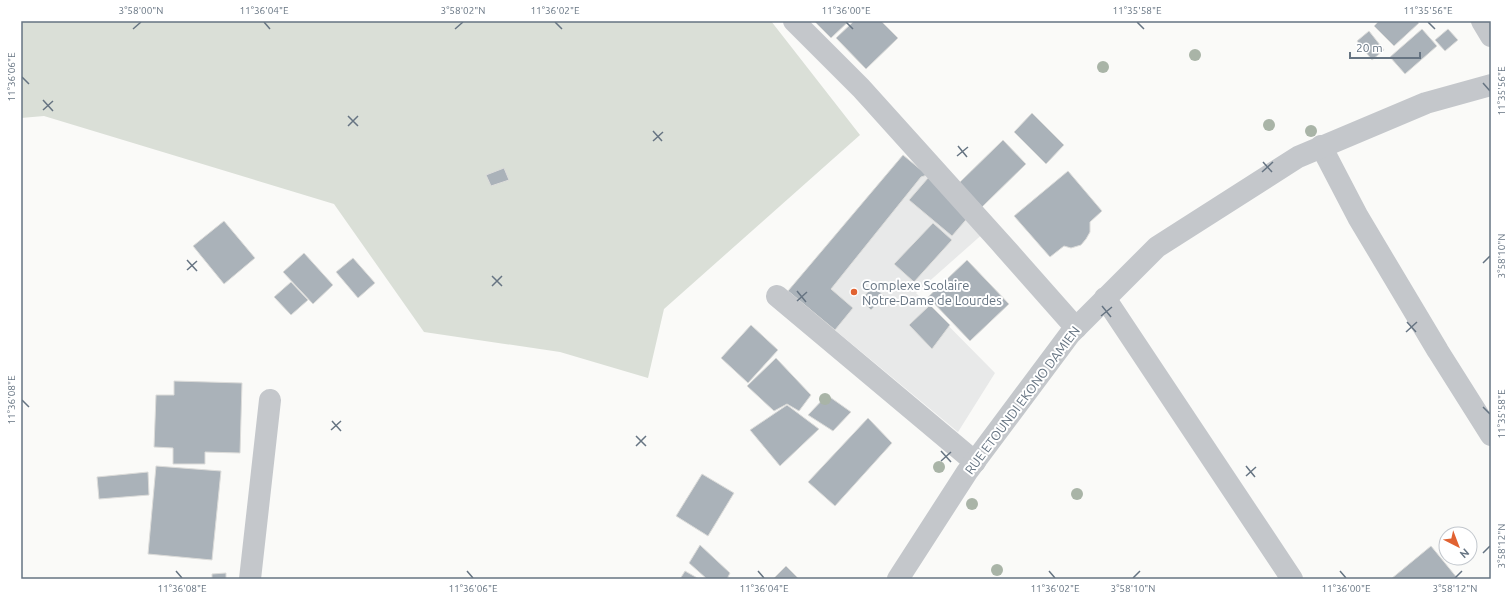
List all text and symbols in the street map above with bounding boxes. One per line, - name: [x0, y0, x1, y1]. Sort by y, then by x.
- text: 3°58'00"N: [119, 5, 163, 16]
- text: 11°36'04"E: [239, 5, 289, 16]
- text: 3°58'02"N: [441, 5, 485, 16]
- text: 11°36'02"E: [530, 5, 580, 16]
- text: 11°36'00"E: [821, 5, 871, 16]
- text: 11°35'58"E: [1112, 5, 1162, 16]
- text: 11°35'56"E: [1403, 5, 1453, 16]
- scale bar: [1350, 34, 1420, 60]
- text: 20 m: [1356, 41, 1383, 54]
- text: 11°36'06"E: [6, 52, 17, 102]
- text: 11°35'56"E: [1496, 66, 1507, 116]
- text: 3°58'10"N: [1496, 234, 1507, 278]
- place label: Complexe Scolaire Notre-Dame de Lourdes: [862, 278, 1002, 307]
- marker: Complexe Scolaire Notre-Dame de Lourdes: [849, 287, 859, 297]
- street label: RUE ETOUNDI EKONO DAMIEN: [962, 323, 1082, 477]
- text: 11°36'08"E: [6, 375, 17, 425]
- text: 11°35'58"E: [1496, 389, 1507, 439]
- text: 3°58'12"N: [1496, 524, 1507, 568]
- north arrow: [1438, 526, 1478, 566]
- text: N: [1458, 546, 1472, 561]
- text: 11°36'08"E: [157, 583, 207, 594]
- text: 11°36'06"E: [448, 583, 498, 594]
- text: 11°36'04"E: [739, 583, 789, 594]
- text: 11°36'02"E: [1030, 583, 1080, 594]
- text: 3°58'10"N: [1111, 583, 1155, 594]
- text: 11°36'00"E: [1321, 583, 1371, 594]
- text: 3°58'12"N: [1433, 583, 1477, 594]

